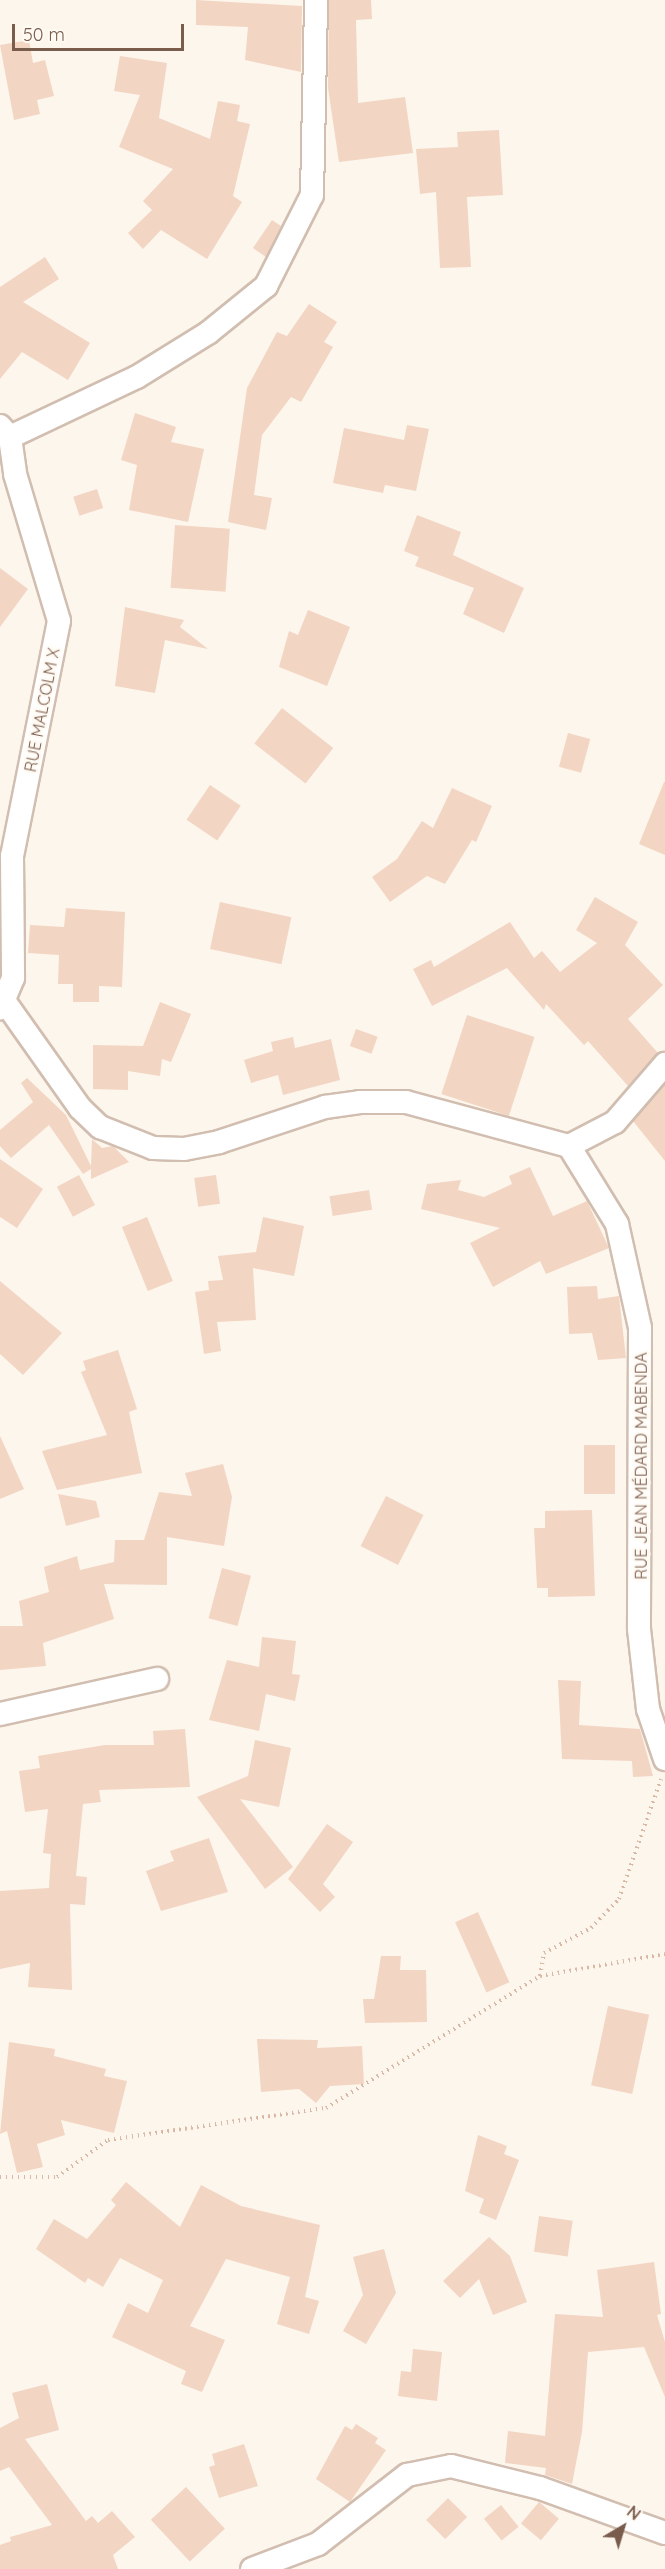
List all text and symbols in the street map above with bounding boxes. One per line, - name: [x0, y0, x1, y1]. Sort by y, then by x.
- scale bar: [15, 12, 188, 50]
- text: 50 m: [23, 23, 65, 46]
- street label: RUE MALCOLM X: [21, 646, 63, 774]
- street label: RUE JEAN MÉDARD MABENDA: [631, 1352, 651, 1580]
- north arrow: [593, 2497, 653, 2557]
- text: N: [623, 2501, 645, 2524]

